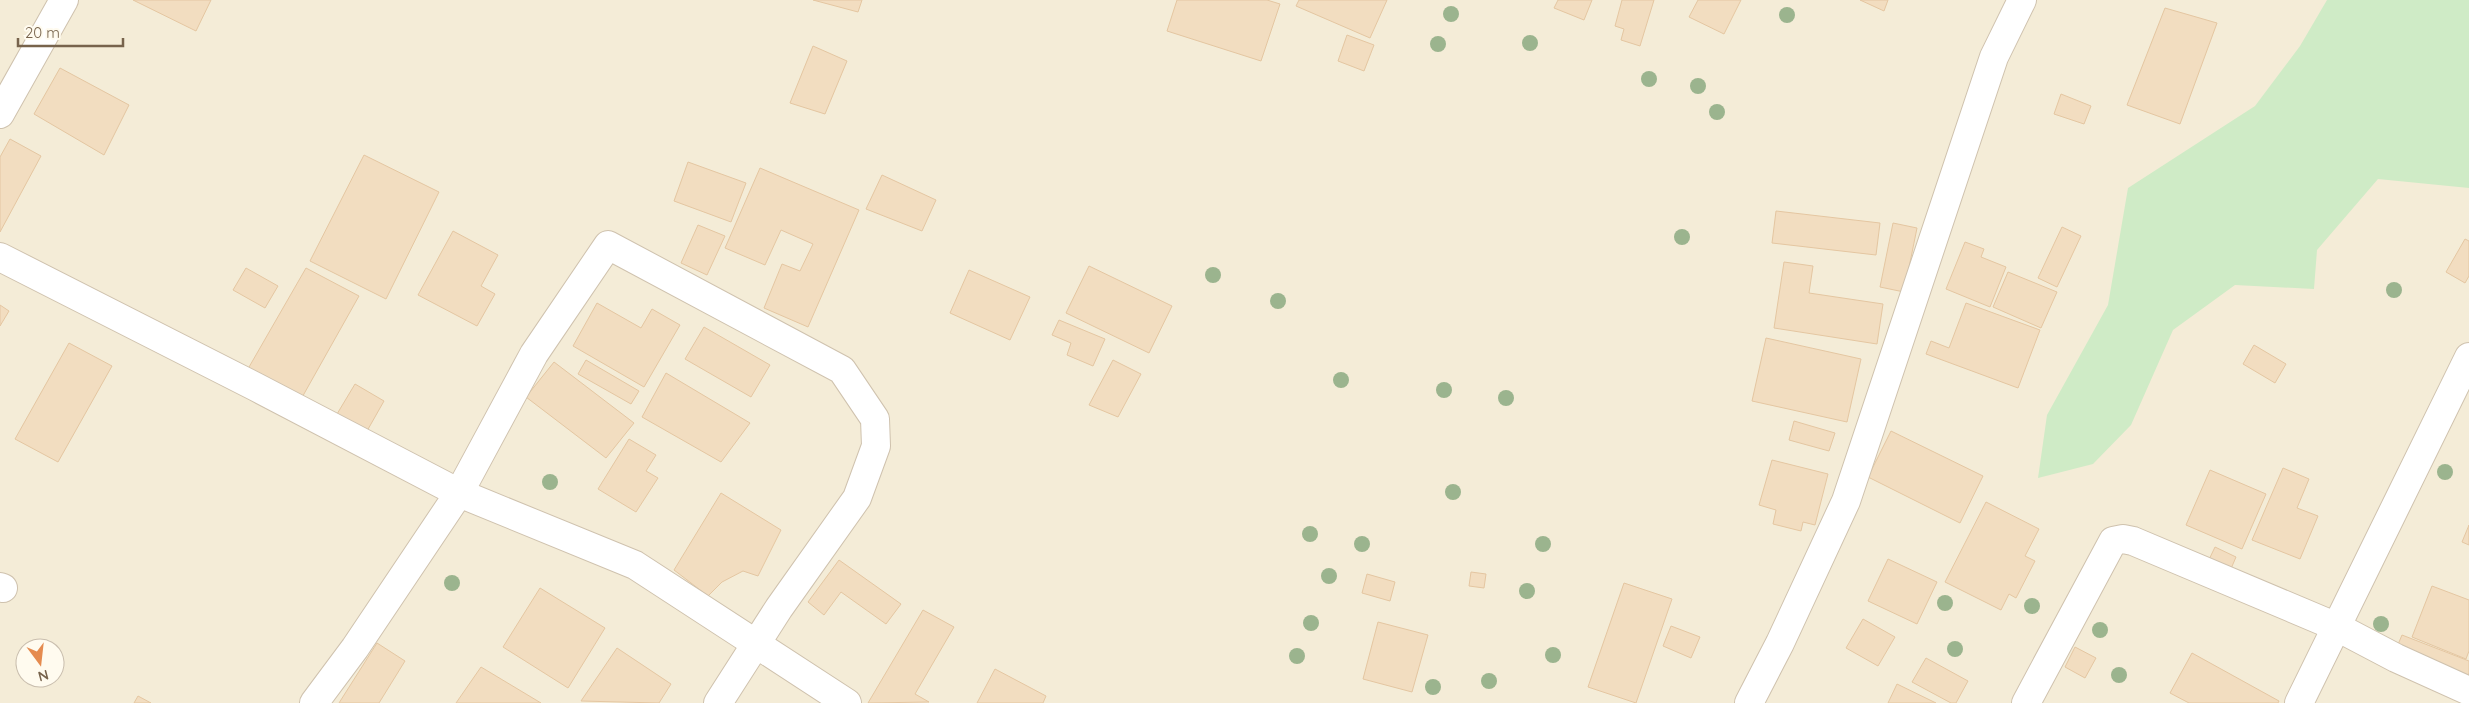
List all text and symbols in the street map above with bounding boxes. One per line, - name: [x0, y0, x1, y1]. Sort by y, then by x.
- scale bar: [18, 15, 122, 47]
- text: 20 m: [25, 23, 60, 42]
- north arrow: [15, 638, 65, 688]
- text: N: [36, 666, 51, 686]

